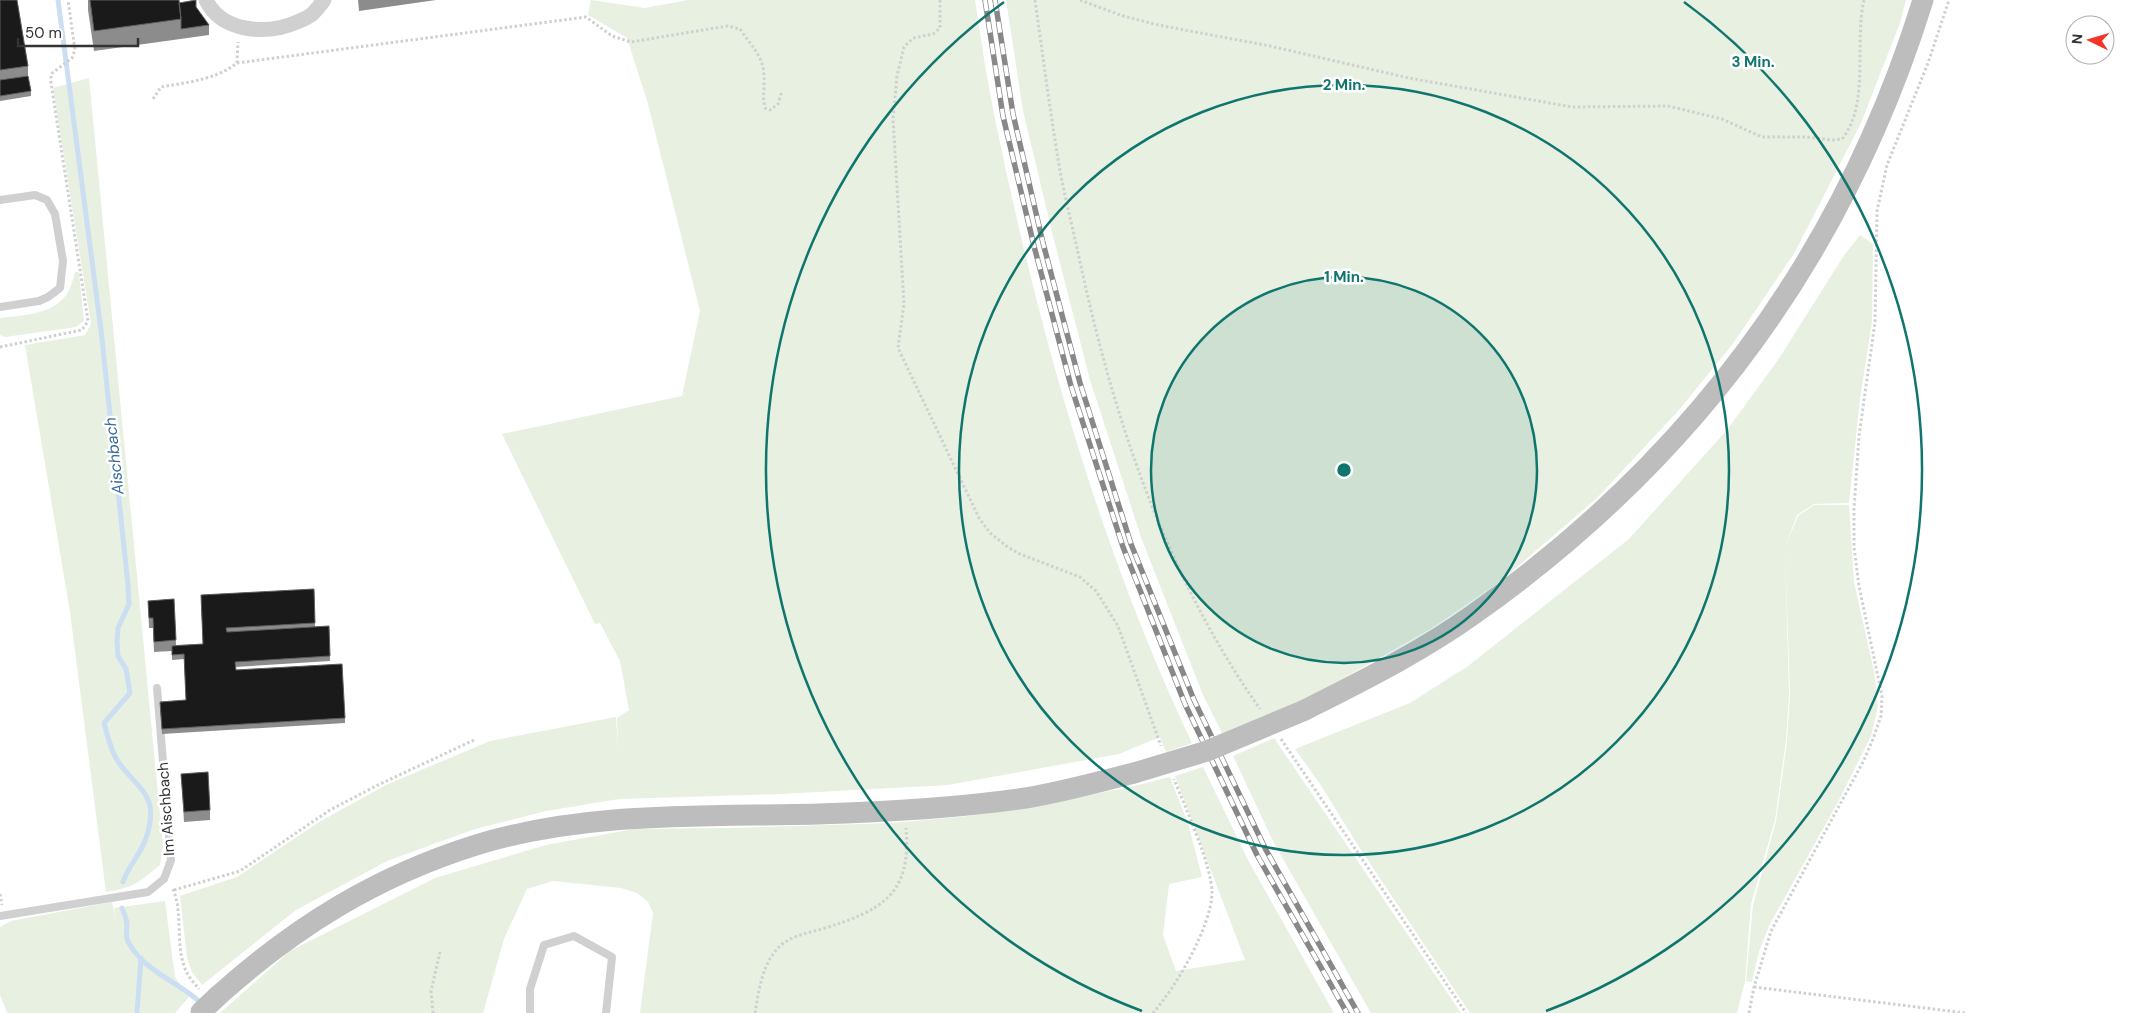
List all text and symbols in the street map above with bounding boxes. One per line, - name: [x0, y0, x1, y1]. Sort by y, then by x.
- scale bar: [18, 15, 138, 47]
- north arrow: [2065, 15, 2115, 65]
- text: 50 m: [25, 23, 62, 43]
- text: N: [2068, 33, 2086, 45]
- text: 3 Min.: [1731, 52, 1775, 72]
- text: 2 Min.: [1323, 75, 1366, 95]
- text: 1 Min.: [1324, 267, 1364, 287]
- water label: Aischbach: [99, 416, 129, 497]
- centre of rings: [1335, 461, 1353, 479]
- street label: Im Aischbach: [153, 761, 179, 857]

